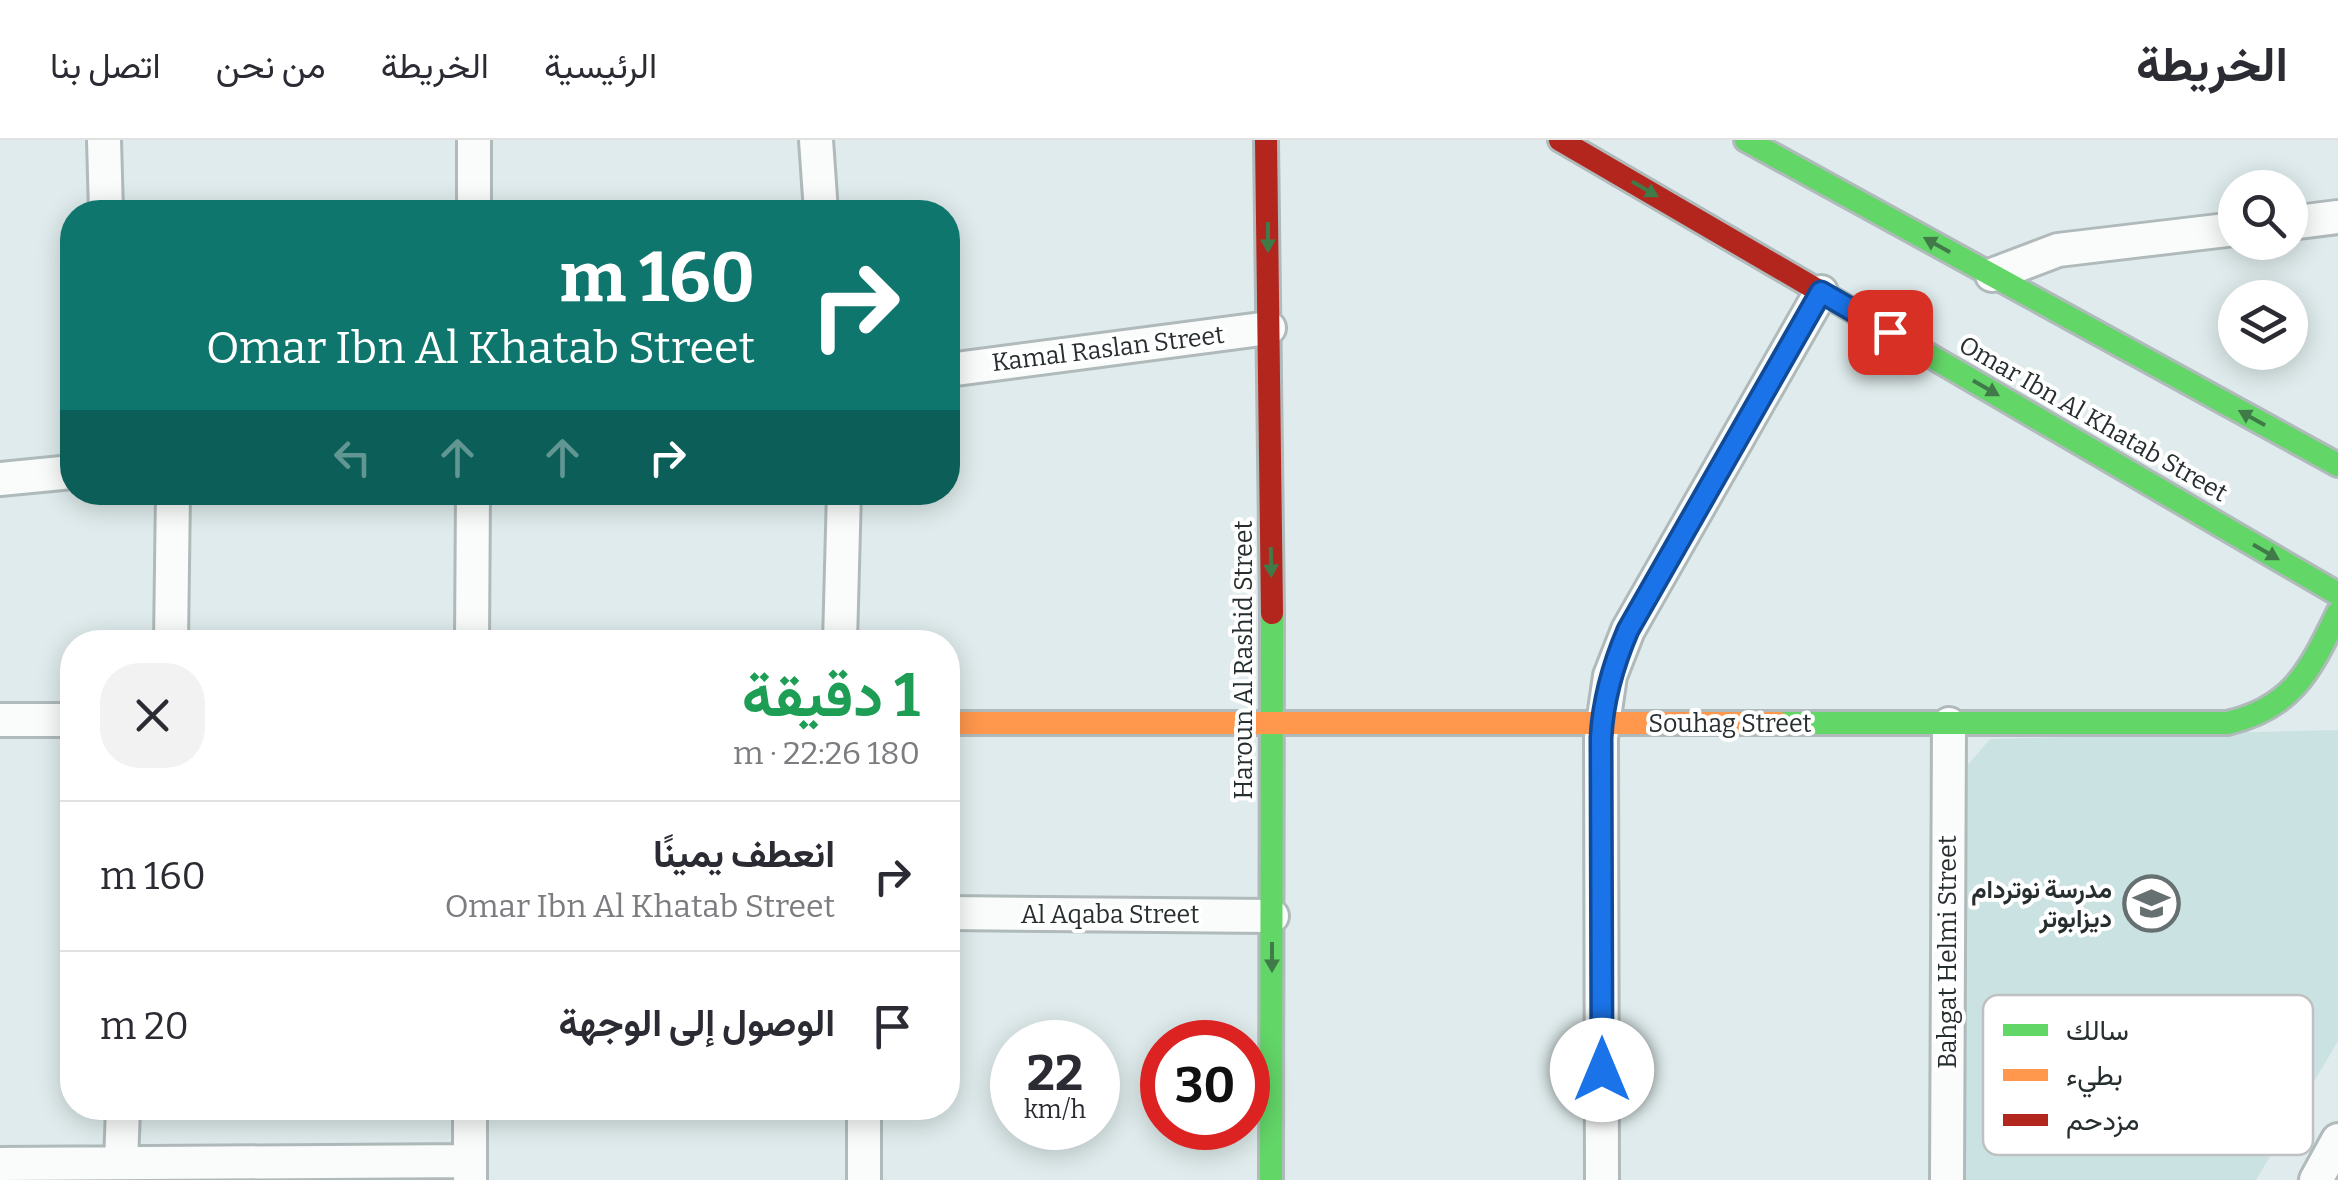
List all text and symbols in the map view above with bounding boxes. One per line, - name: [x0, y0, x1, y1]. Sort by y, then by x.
- text: الخريطة: [2136, 36, 2288, 94]
- text: اتصل بنا: [50, 45, 161, 87]
- text: من نحن: [216, 45, 326, 87]
- text: الخريطة: [381, 45, 489, 87]
- text: الرئيسية: [544, 45, 657, 87]
- map controls: [2218, 170, 2308, 370]
- button: search: [2218, 170, 2308, 260]
- one-way arrow: [1630, 180, 1659, 197]
- one-way arrow: [1261, 222, 1277, 254]
- text: 160 m: [560, 236, 755, 320]
- one-way arrow: [1922, 236, 1951, 253]
- icon: right: [790, 240, 920, 370]
- button: layers: [2218, 280, 2308, 370]
- pin: [1848, 290, 1933, 375]
- icon: arrive: [1863, 305, 1918, 360]
- street label: Kamal Raslan Street: [990, 320, 1226, 378]
- text: Omar Ibn Al Khatab Street: [206, 321, 755, 375]
- street label: Omar Ibn Al Khatab Street: [1953, 330, 2233, 508]
- one-way arrow: [1972, 379, 2000, 396]
- one-way arrow: [2238, 409, 2267, 426]
- icon: left: [325, 430, 380, 485]
- icon: ahead: [430, 430, 485, 485]
- icon: ahead: [535, 430, 590, 485]
- icon: right: [640, 430, 695, 485]
- street label: Haroun Al Rashid Street: [1229, 521, 1259, 799]
- one-way arrow: [2252, 543, 2281, 560]
- one-way arrow: [1264, 547, 1280, 579]
- text: 1 دقيقة: [742, 660, 920, 732]
- button: close: [100, 663, 205, 768]
- street label: Souhag Street: [1648, 709, 1812, 739]
- text: 180 m · 22:26: [733, 734, 920, 772]
- text: انعطف يمينًا: [653, 831, 835, 877]
- street label: Bahgat Helmi Street: [1933, 835, 1963, 1069]
- icon: right: [865, 849, 920, 904]
- text: 160 m: [100, 853, 206, 899]
- school or university icon: مدرسة نوتردام ديزابوتر: [2121, 874, 2181, 934]
- place label: مدرسة نوتردام ديزابوتر: [1971, 875, 2112, 934]
- text: Omar Ibn Al Khatab Street: [445, 887, 835, 925]
- street label: Al Aqaba Street: [1021, 900, 1199, 930]
- one-way arrow: [1264, 942, 1280, 974]
- legend: [1983, 995, 2313, 1155]
- icon: arrive: [865, 999, 920, 1054]
- text: الوصول إلى الوجهة: [559, 1000, 835, 1046]
- text: 20 m: [100, 1003, 189, 1049]
- text: سالك: [2066, 1014, 2129, 1047]
- position arrow: [1550, 1018, 1654, 1122]
- speed limit sign: 30: [1140, 1020, 1270, 1150]
- text: 22: [1027, 1043, 1083, 1103]
- text: بطيء: [2066, 1059, 2123, 1098]
- text: km/h: [1024, 1095, 1086, 1125]
- text: مزدحم: [2066, 1104, 2139, 1139]

